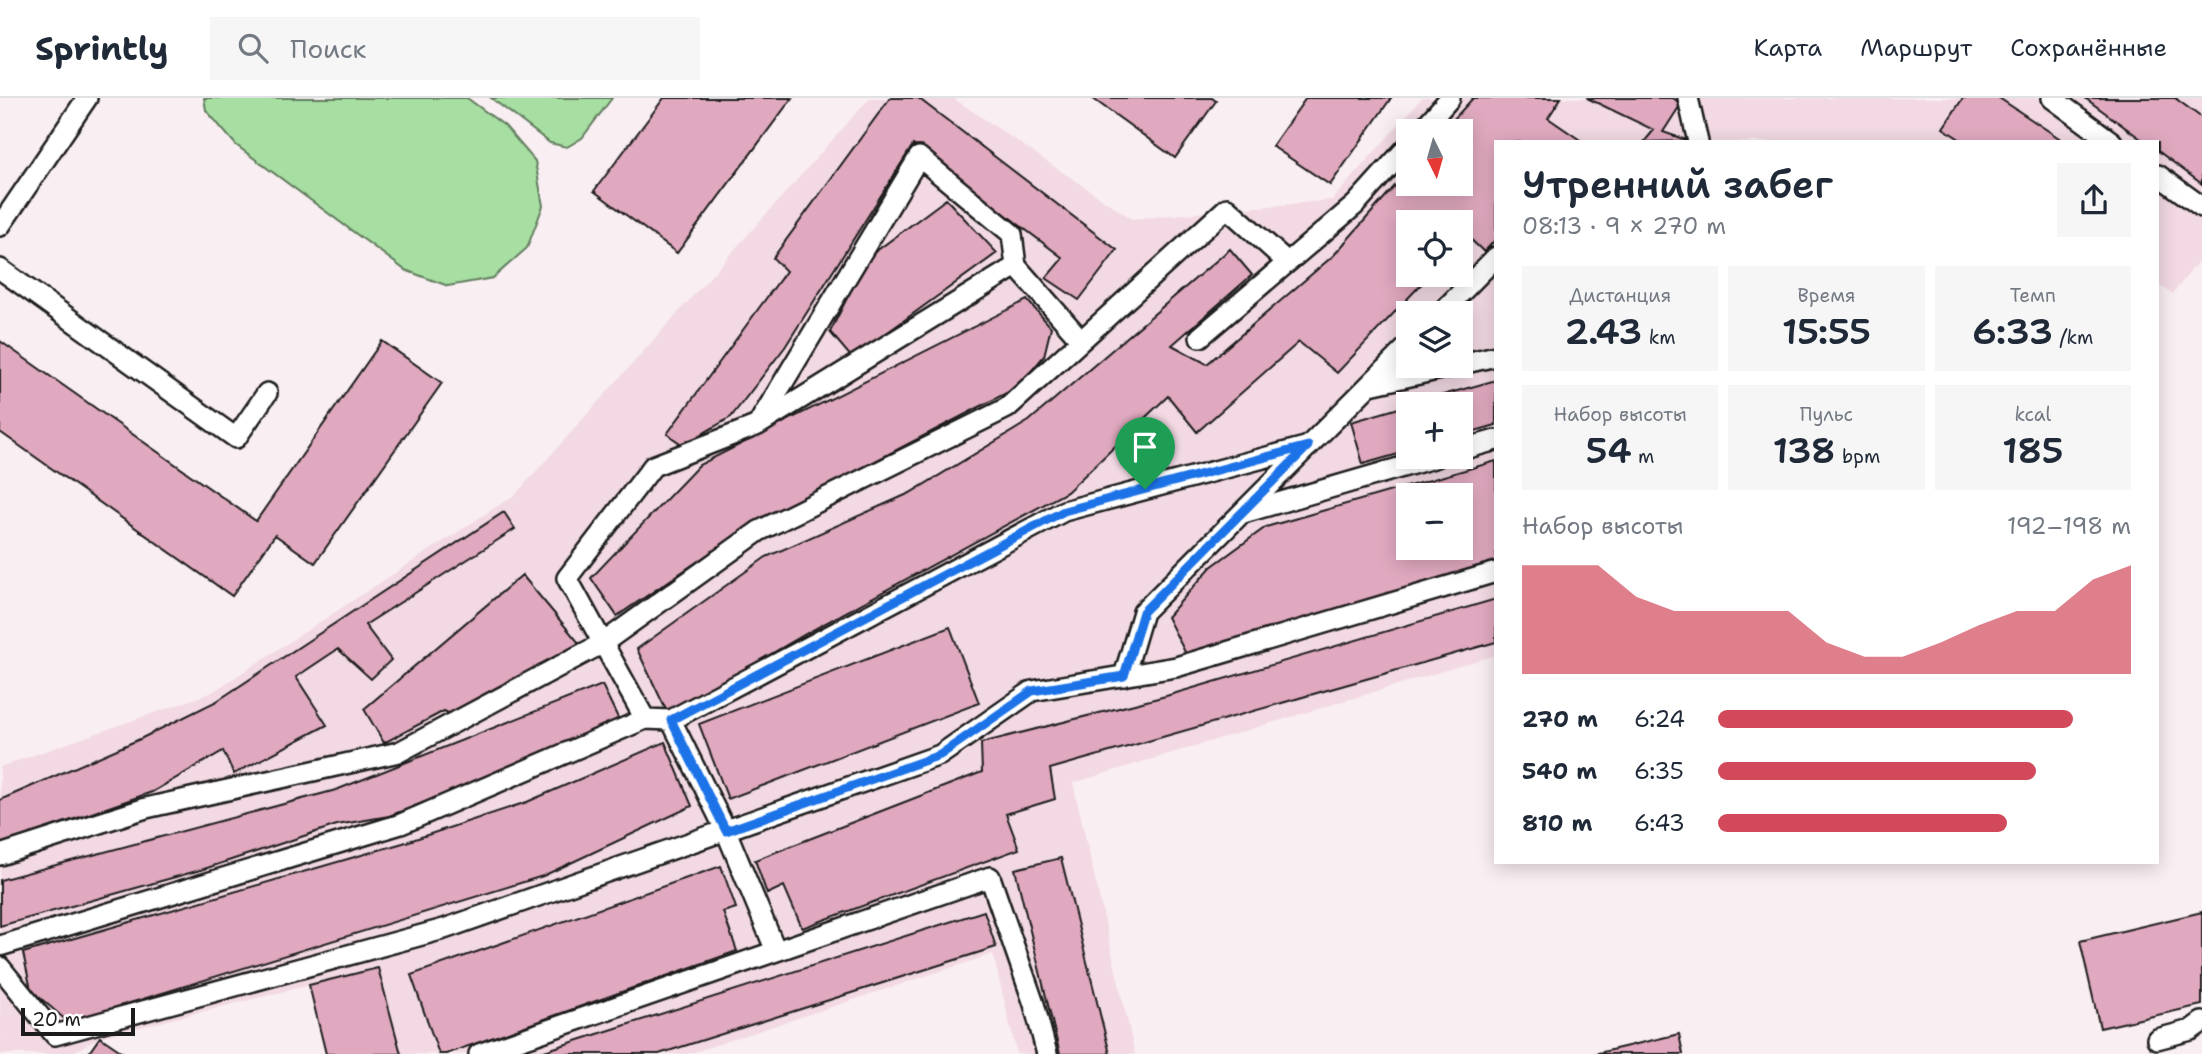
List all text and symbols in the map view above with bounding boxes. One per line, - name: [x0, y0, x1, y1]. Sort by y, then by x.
- search box: [210, 17, 700, 80]
- text: Sprintly: [35, 26, 168, 71]
- icon: search: [234, 29, 272, 67]
- text: Поиск: [290, 31, 366, 66]
- text: Карта: [1754, 32, 1822, 64]
- text: Маршрут: [1860, 32, 1972, 64]
- text: Сохранённые: [2010, 32, 2167, 64]
- north arrow: [1396, 119, 1474, 196]
- map controls: [1396, 119, 1473, 560]
- text: Утренний забег: [1522, 159, 1833, 210]
- button: share: [2057, 163, 2131, 237]
- button: locate: [1396, 210, 1473, 287]
- text: 08:13 · 9 × 270 m: [1522, 211, 1726, 241]
- text: Дистанция: [1569, 283, 1671, 308]
- text: Время: [1798, 283, 1855, 308]
- text: Темп: [2010, 283, 2056, 308]
- button: layers: [1396, 301, 1473, 378]
- text: 2.43: [1565, 308, 1642, 355]
- text: 15:55: [1782, 308, 1871, 355]
- text: 6:33: [1972, 308, 2053, 355]
- text: km: [1642, 325, 1676, 350]
- text: /km: [2053, 325, 2093, 350]
- button: +: [1396, 392, 1473, 469]
- text: Набор высоты: [1554, 402, 1687, 427]
- text: Пульс: [1800, 402, 1853, 427]
- text: kcal: [2014, 402, 2051, 427]
- pin: [1115, 417, 1175, 489]
- text: 54: [1586, 427, 1632, 474]
- text: 138: [1773, 427, 1836, 474]
- text: 185: [2002, 427, 2063, 474]
- icon: arrive: [1126, 428, 1164, 466]
- text: m: [1632, 444, 1655, 469]
- text: bpm: [1836, 444, 1880, 469]
- button: −: [1396, 483, 1473, 560]
- text: Набор высоты: [1522, 511, 1683, 541]
- text: 192–198 m: [2007, 511, 2131, 541]
- text: 270 m: [1522, 704, 1598, 734]
- text: 6:24: [1634, 704, 1685, 734]
- text: 540 m: [1522, 756, 1597, 786]
- text: 6:35: [1634, 756, 1684, 786]
- text: 810 m: [1522, 808, 1592, 838]
- text: 6:43: [1634, 808, 1685, 838]
- scale bar: [21, 1005, 135, 1037]
- text: 20 m: [32, 1007, 81, 1032]

